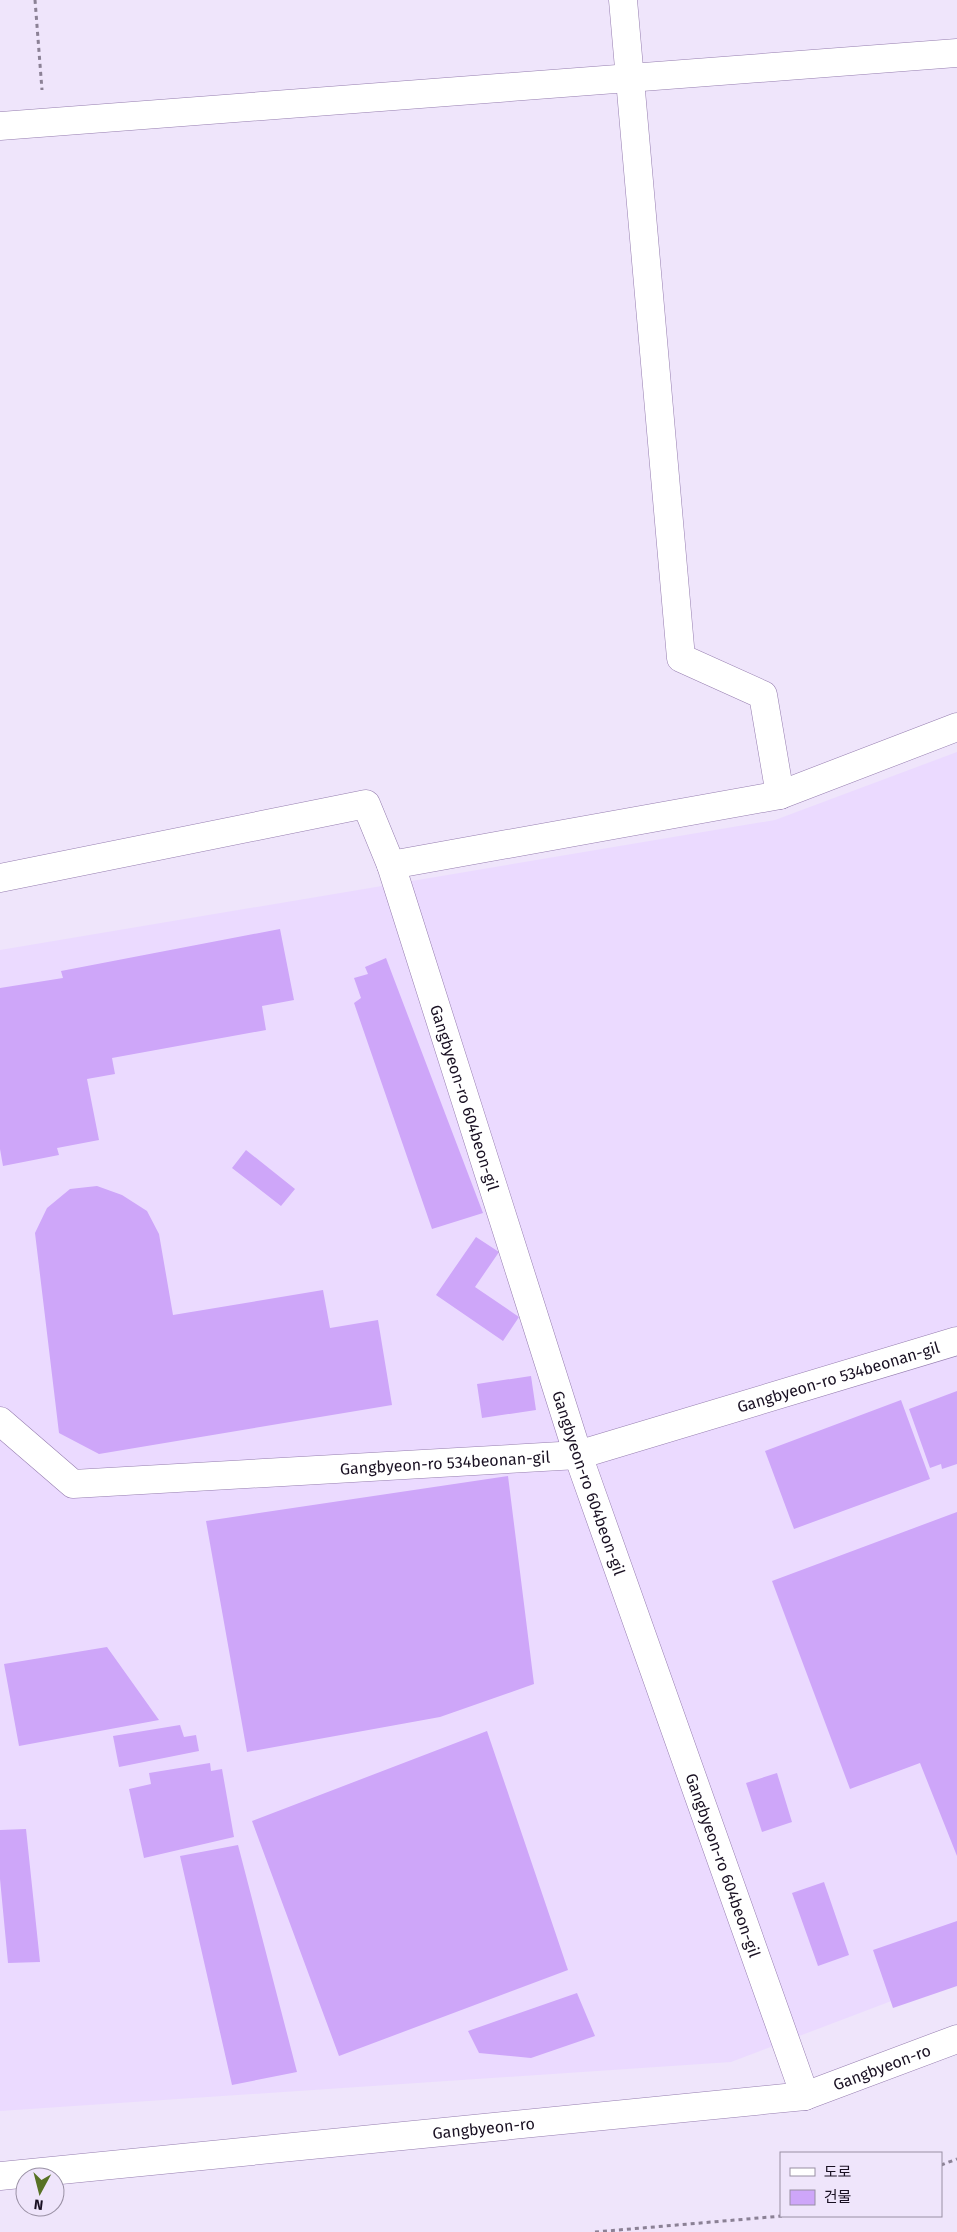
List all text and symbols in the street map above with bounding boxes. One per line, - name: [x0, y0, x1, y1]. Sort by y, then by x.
- street label: Gangbyeon-ro 604beon-gil: [426, 1002, 503, 1193]
- street label: Gangbyeon-ro 534beonan-gil: [735, 1338, 942, 1417]
- street label: Gangbyeon-ro 604beon-gil: [548, 1388, 629, 1578]
- street label: Gangbyeon-ro 534beonan-gil: [339, 1448, 551, 1479]
- street label: Gangbyeon-ro 604beon-gil: [681, 1771, 764, 1960]
- street label: Gangbyeon-ro: [831, 2041, 933, 2095]
- street label: Gangbyeon-ro: [432, 2114, 536, 2143]
- legend: [780, 2152, 942, 2217]
- text: 도로: [824, 2163, 852, 2181]
- north arrow: [15, 2167, 65, 2217]
- text: 건물: [824, 2188, 852, 2206]
- text: N: [33, 2195, 44, 2213]

